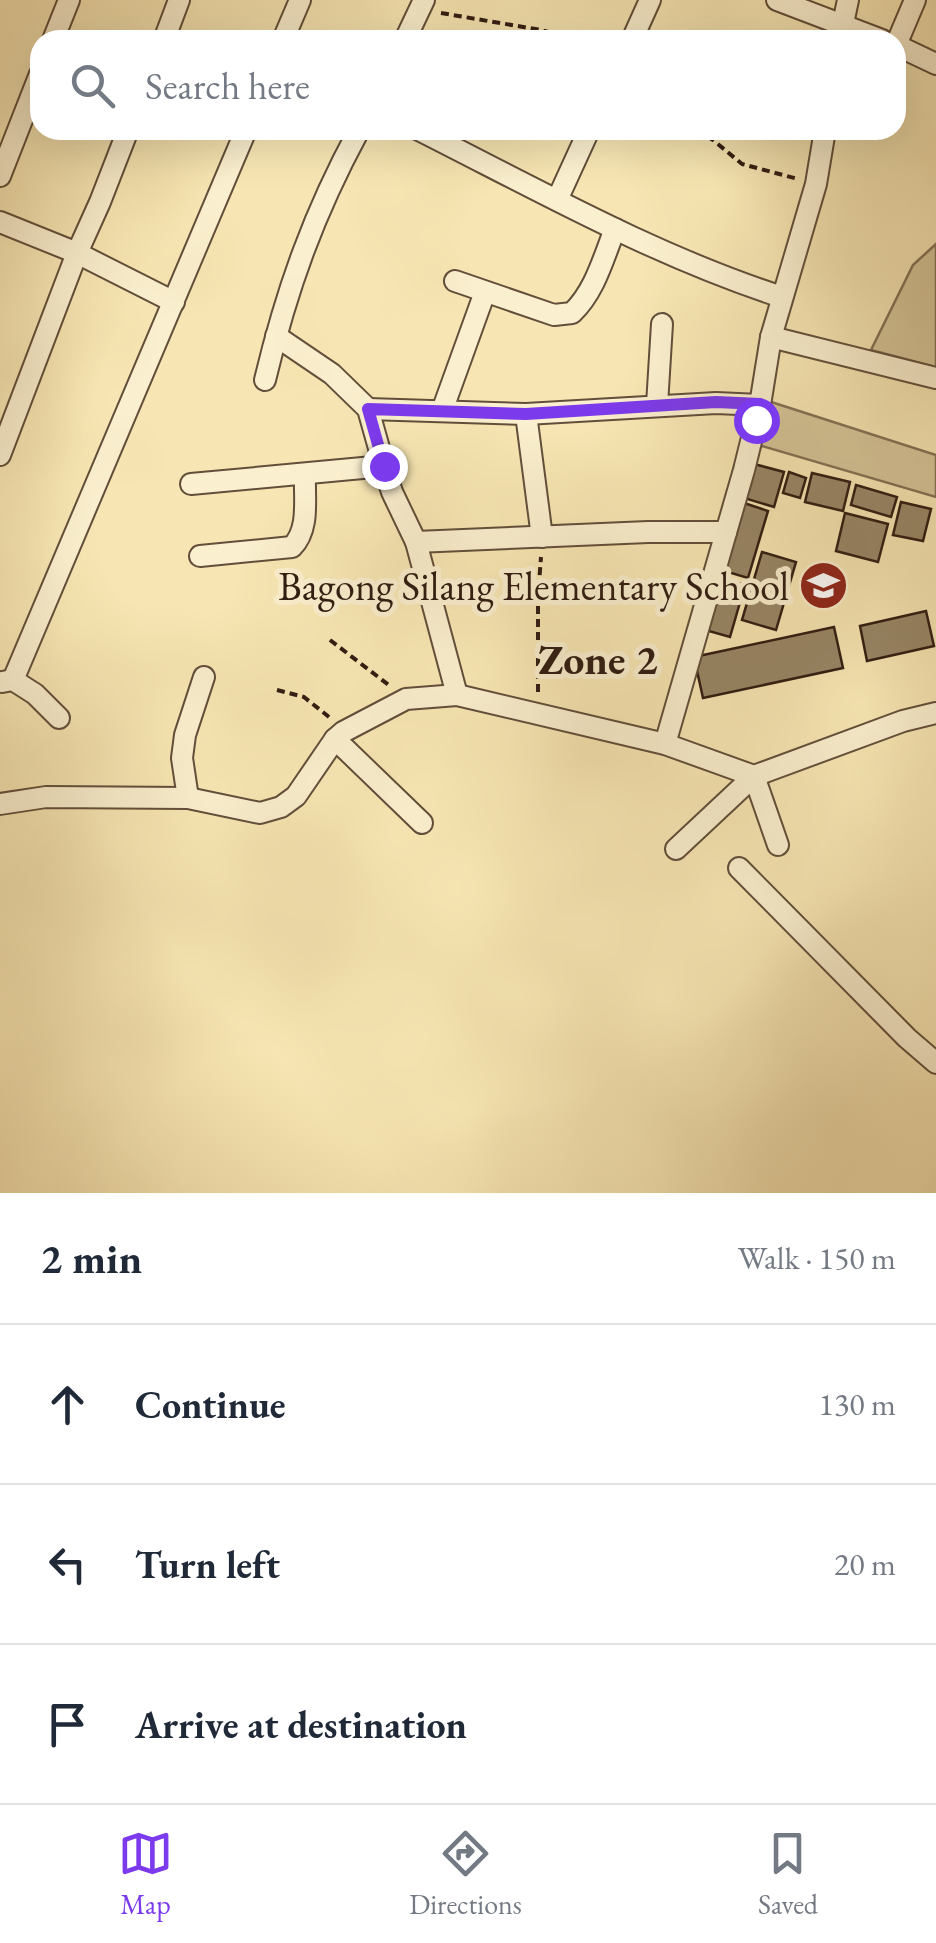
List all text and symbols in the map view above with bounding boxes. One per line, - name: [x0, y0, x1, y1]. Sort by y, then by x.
- search box: [30, 30, 906, 140]
- icon: search: [65, 58, 120, 113]
- text: Search here: [145, 61, 310, 110]
- route start: [734, 398, 780, 444]
- route end: [362, 444, 408, 490]
- place label: Bagong Silang Elementary School: [278, 560, 789, 612]
- school or university icon: Bagong Silang Elementary School: [798, 560, 850, 612]
- district label: Zone 2: [538, 632, 658, 687]
- text: 2 min: [40, 1231, 142, 1286]
- text: Walk · 150 m: [738, 1237, 896, 1279]
- icon: ahead: [40, 1377, 95, 1432]
- text: Continue: [135, 1380, 286, 1429]
- text: 130 m: [819, 1383, 896, 1425]
- icon: left: [40, 1537, 95, 1592]
- text: Turn left: [135, 1540, 280, 1589]
- text: 20 m: [834, 1543, 896, 1585]
- icon: arrive: [40, 1697, 95, 1752]
- text: Arrive at destination: [135, 1700, 467, 1749]
- tab: Map: [118, 1826, 173, 1922]
- tab: Directions: [409, 1826, 522, 1922]
- tab: Saved: [758, 1826, 818, 1922]

